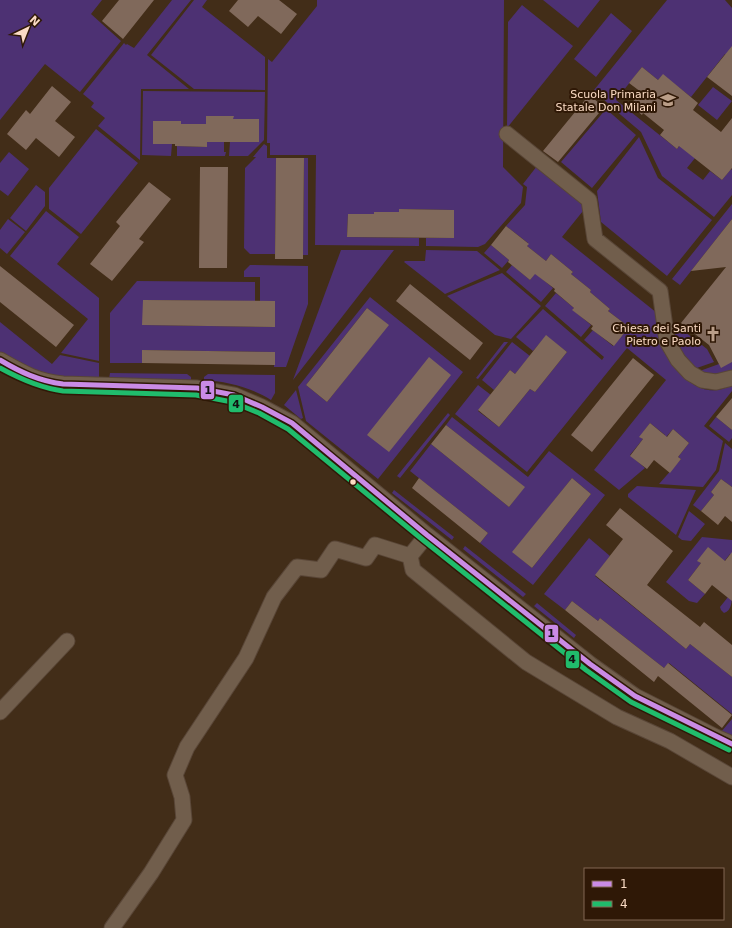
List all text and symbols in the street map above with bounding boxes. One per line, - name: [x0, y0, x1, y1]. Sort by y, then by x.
- north arrow: [8, 8, 48, 48]
- text: N: [27, 13, 42, 29]
- place label: Scuola Primaria Statale Don Milani: [556, 88, 656, 114]
- school or university icon: Scuola Primaria Statale Don Milani: [659, 91, 677, 109]
- place label: Chiesa dei Santi Pietro e Paolo: [612, 322, 701, 348]
- church icon: Chiesa dei Santi Pietro e Paolo: [704, 325, 722, 343]
- line badge: 1: [200, 380, 215, 400]
- text: 1: [204, 384, 212, 397]
- line badge: 4: [228, 394, 244, 413]
- text: 4: [232, 398, 240, 411]
- unlabelled marker: [348, 477, 358, 487]
- line badge: 1: [544, 624, 559, 643]
- text: 1: [547, 627, 555, 640]
- line badge: 4: [565, 650, 580, 669]
- text: 4: [568, 653, 576, 666]
- legend: [584, 868, 724, 920]
- text: 1: [620, 877, 628, 891]
- text: 4: [620, 897, 628, 911]

